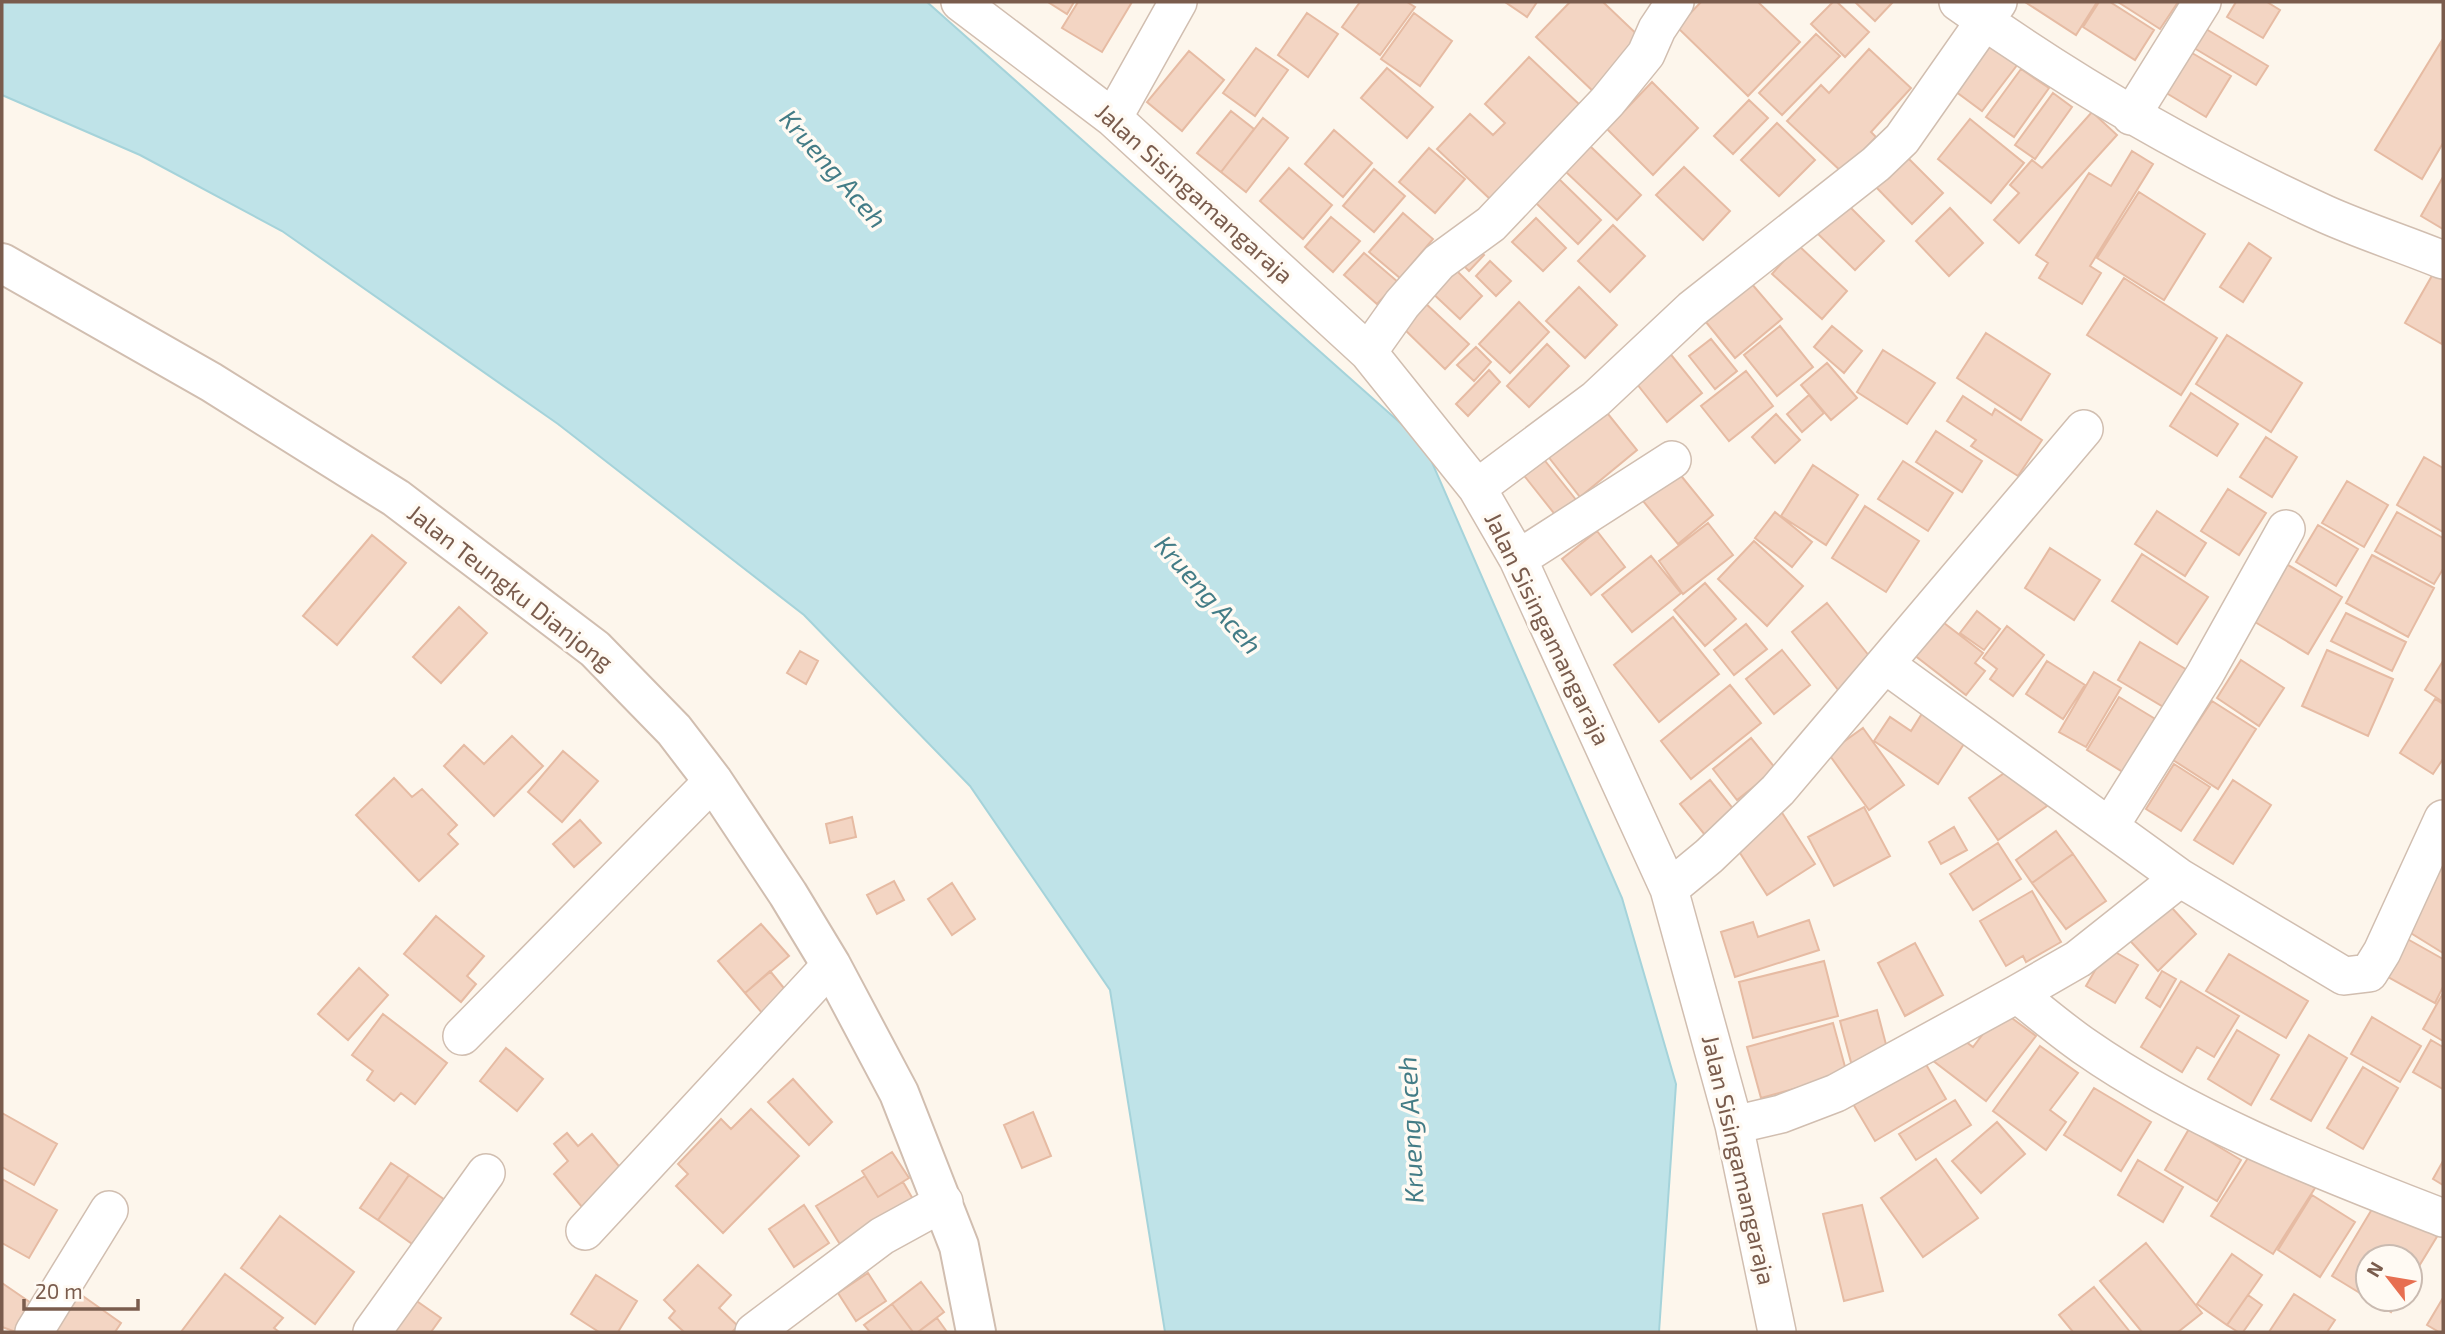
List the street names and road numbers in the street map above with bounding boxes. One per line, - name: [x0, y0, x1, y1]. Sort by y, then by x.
- street label: Jalan Sisingamangaraja: [1090, 97, 1300, 289]
- street label: Jalan Teungku Dianjong: [402, 498, 619, 676]
- street label: Jalan Sisingamangaraja: [1479, 507, 1617, 750]
- street label: Jalan Sisingamangaraja: [1697, 1032, 1782, 1287]

